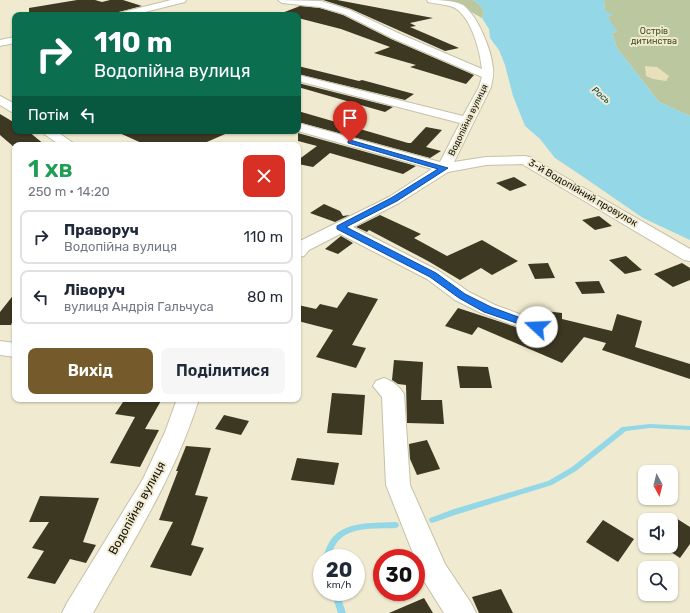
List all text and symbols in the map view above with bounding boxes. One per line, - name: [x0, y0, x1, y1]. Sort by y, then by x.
- text: 110 m: [94, 26, 172, 59]
- park label: Острів дитинства: [631, 26, 677, 46]
- icon: right: [28, 28, 80, 80]
- text: Водопійна вулиця: [94, 60, 251, 82]
- street label: Водопійна вулиця: [446, 83, 490, 157]
- water label: Рось: [590, 85, 612, 106]
- pin: [333, 101, 367, 142]
- icon: left: [77, 104, 99, 126]
- text: Потім: [28, 106, 69, 124]
- icon: arrive: [339, 107, 361, 129]
- text: 1 хв: [28, 155, 73, 183]
- button: close: [243, 155, 285, 197]
- street label: 3-й Водопійний провулок: [526, 157, 640, 230]
- text: 250 m · 14:20: [28, 184, 110, 199]
- text: Праворуч: [64, 221, 139, 239]
- icon: right: [30, 226, 52, 248]
- text: 110 m: [244, 228, 283, 246]
- text: Водопійна вулиця: [64, 239, 177, 254]
- text: Ліворуч: [64, 281, 125, 299]
- icon: left: [30, 286, 52, 308]
- text: 80 m: [247, 288, 283, 306]
- text: вулиця Андрія Гальчуса: [64, 299, 214, 314]
- position arrow: [516, 306, 558, 348]
- button: Вихід: [28, 348, 153, 394]
- button: Поділитися: [161, 348, 285, 394]
- street label: Водопійна вулиця: [106, 459, 168, 557]
- north arrow: [638, 465, 678, 505]
- map controls: [638, 465, 678, 601]
- button: sound: [638, 513, 678, 553]
- speed limit sign: 30: [373, 549, 425, 601]
- text: 20: [326, 558, 352, 582]
- button: search: [638, 561, 678, 601]
- text: km/h: [327, 579, 351, 591]

